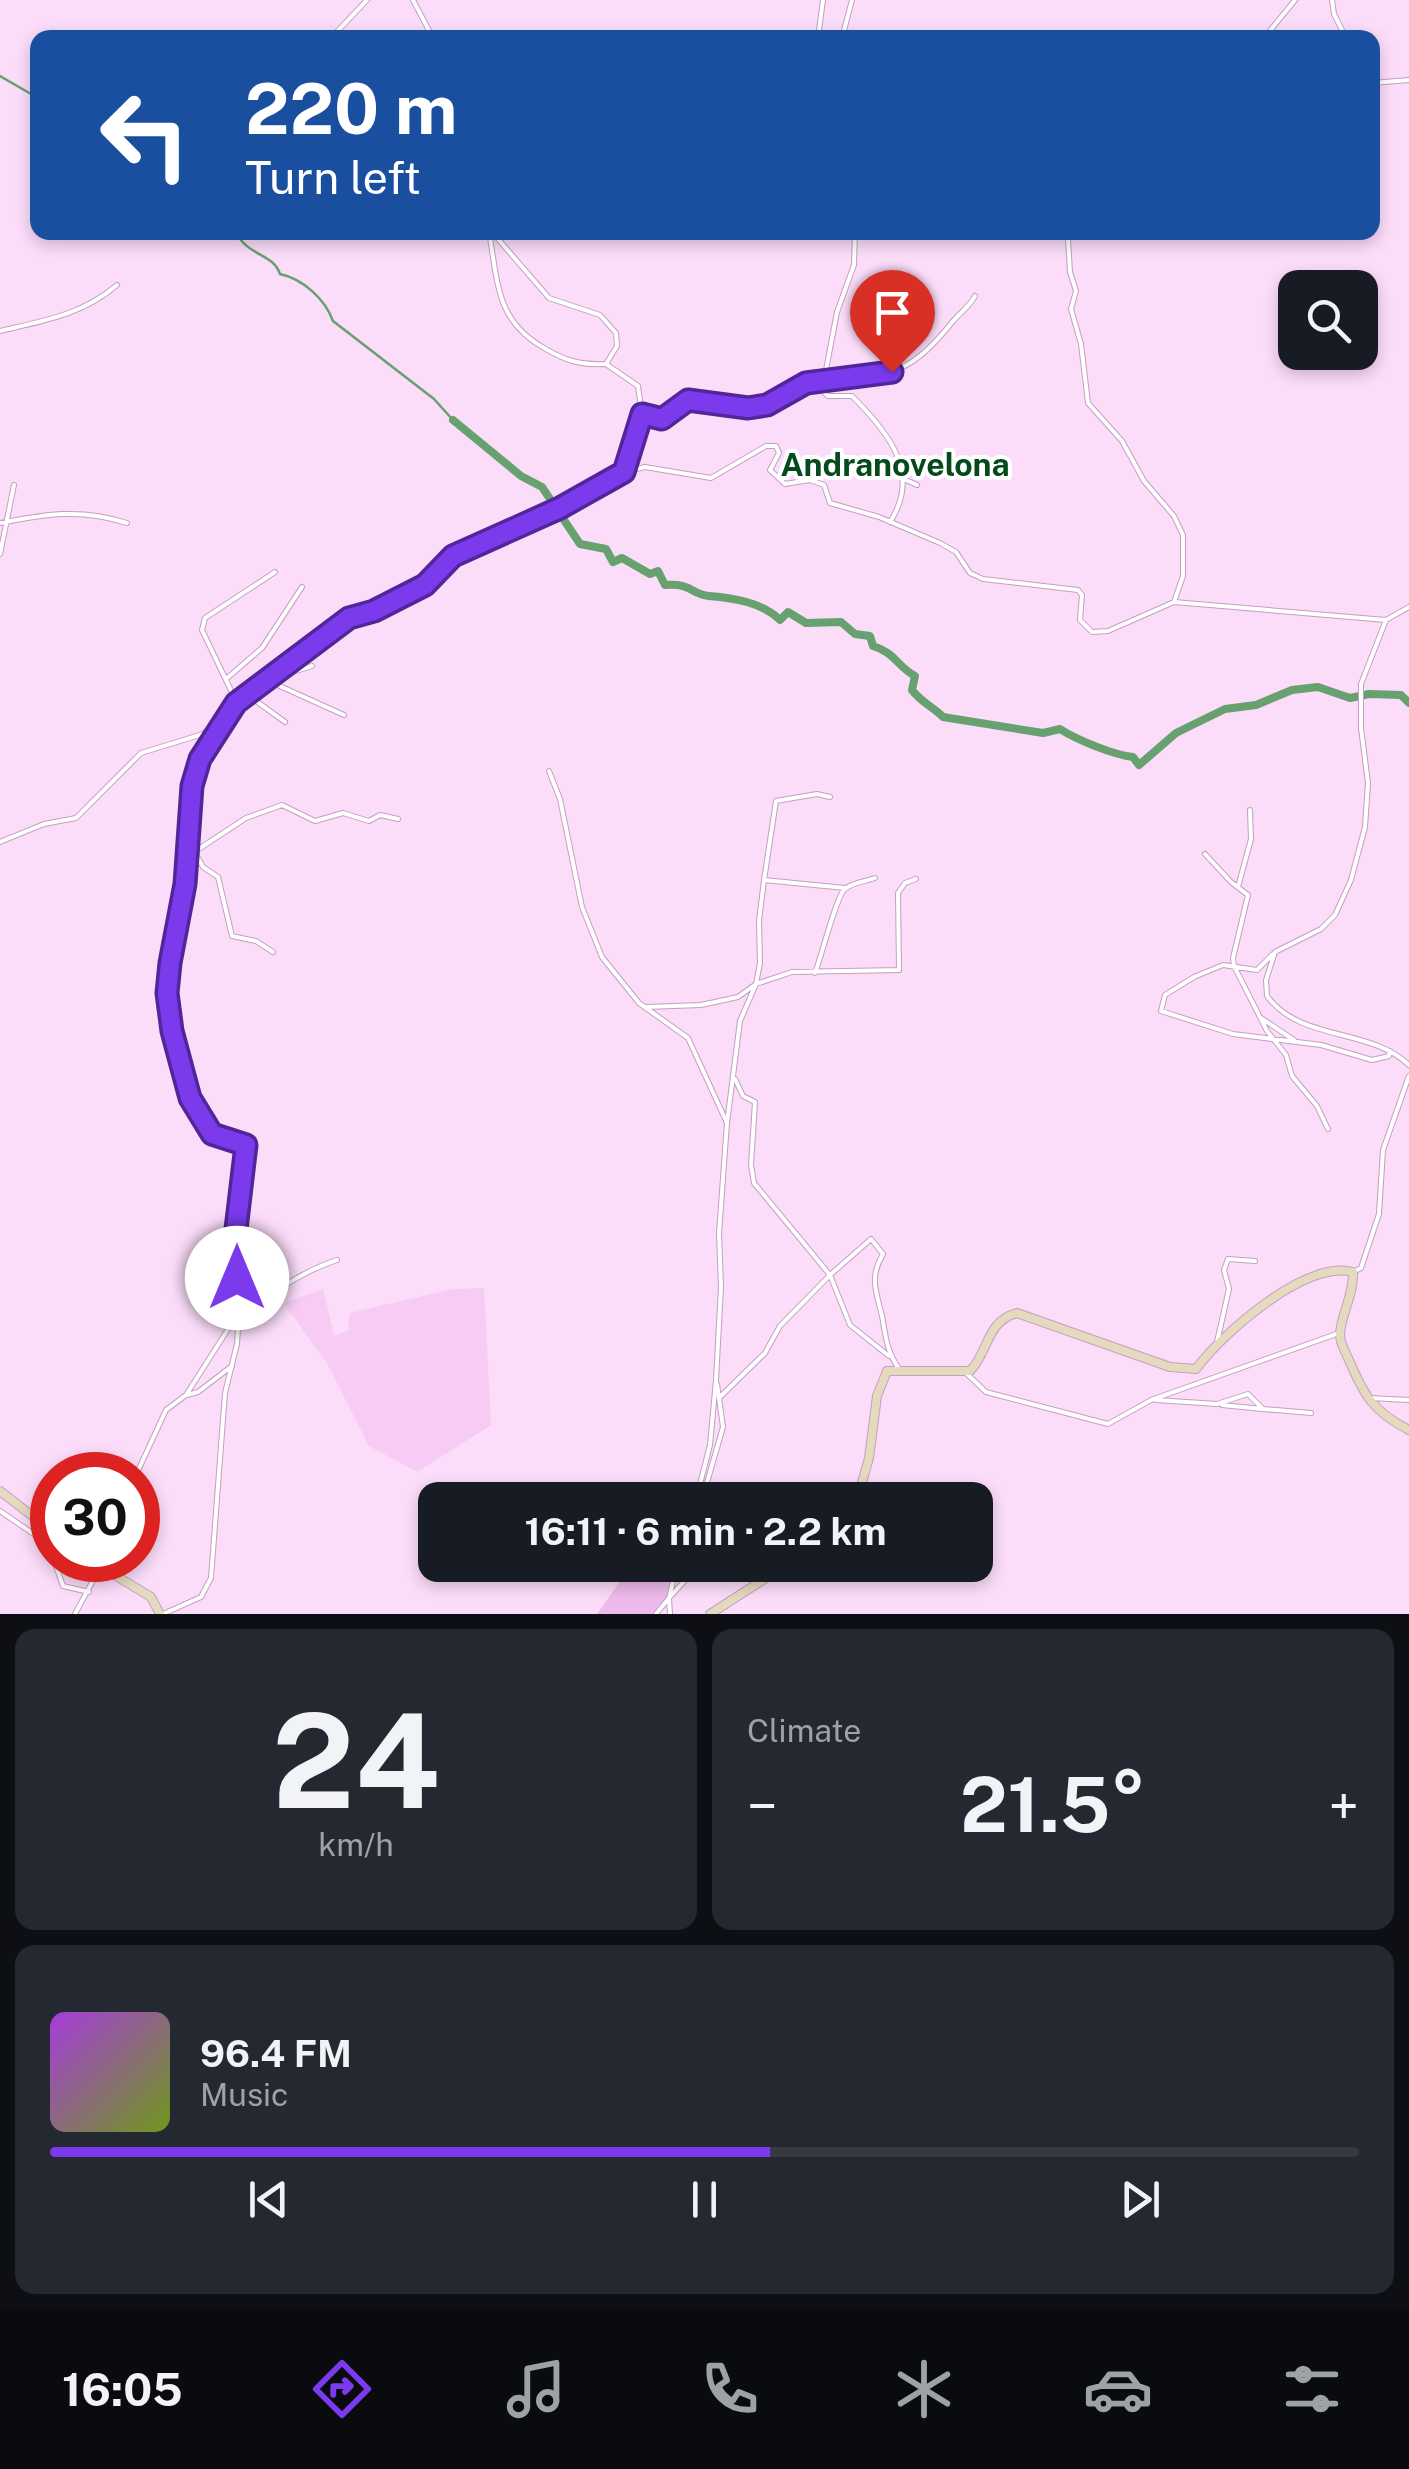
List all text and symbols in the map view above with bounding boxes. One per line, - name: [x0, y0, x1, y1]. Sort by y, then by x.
- text: 220 m: [245, 67, 458, 150]
- icon: left: [80, 70, 210, 200]
- text: Turn left: [245, 151, 421, 204]
- pin: [850, 270, 935, 373]
- map controls: [1278, 270, 1378, 370]
- button: search: [1278, 270, 1378, 370]
- icon: arrive: [865, 285, 920, 340]
- district label: Andranovelona: [780, 446, 1010, 483]
- position arrow: [185, 1226, 289, 1330]
- speed limit sign: 30: [30, 1452, 160, 1582]
- text: 16:11 · 6 min · 2.2 km: [524, 1509, 887, 1554]
- text: 24: [272, 1685, 440, 1837]
- text: Climate: [747, 1712, 861, 1749]
- text: 21.5°: [960, 1761, 1146, 1849]
- text: −: [747, 1774, 778, 1838]
- text: +: [1329, 1774, 1359, 1838]
- text: km/h: [318, 1826, 394, 1863]
- text: 96.4 FM: [200, 2031, 352, 2076]
- text: Music: [200, 2076, 288, 2113]
- icon: previous: [241, 2172, 296, 2227]
- icon: pause: [677, 2172, 732, 2227]
- icon: next: [1113, 2172, 1168, 2227]
- icon: directions: [307, 2354, 377, 2424]
- icon: music: [501, 2354, 571, 2424]
- icon: phone: [695, 2354, 765, 2424]
- icon: climate: [889, 2354, 959, 2424]
- icon: car: [1083, 2354, 1153, 2424]
- icon: filters: [1277, 2354, 1347, 2424]
- text: 16:05: [62, 2363, 183, 2416]

